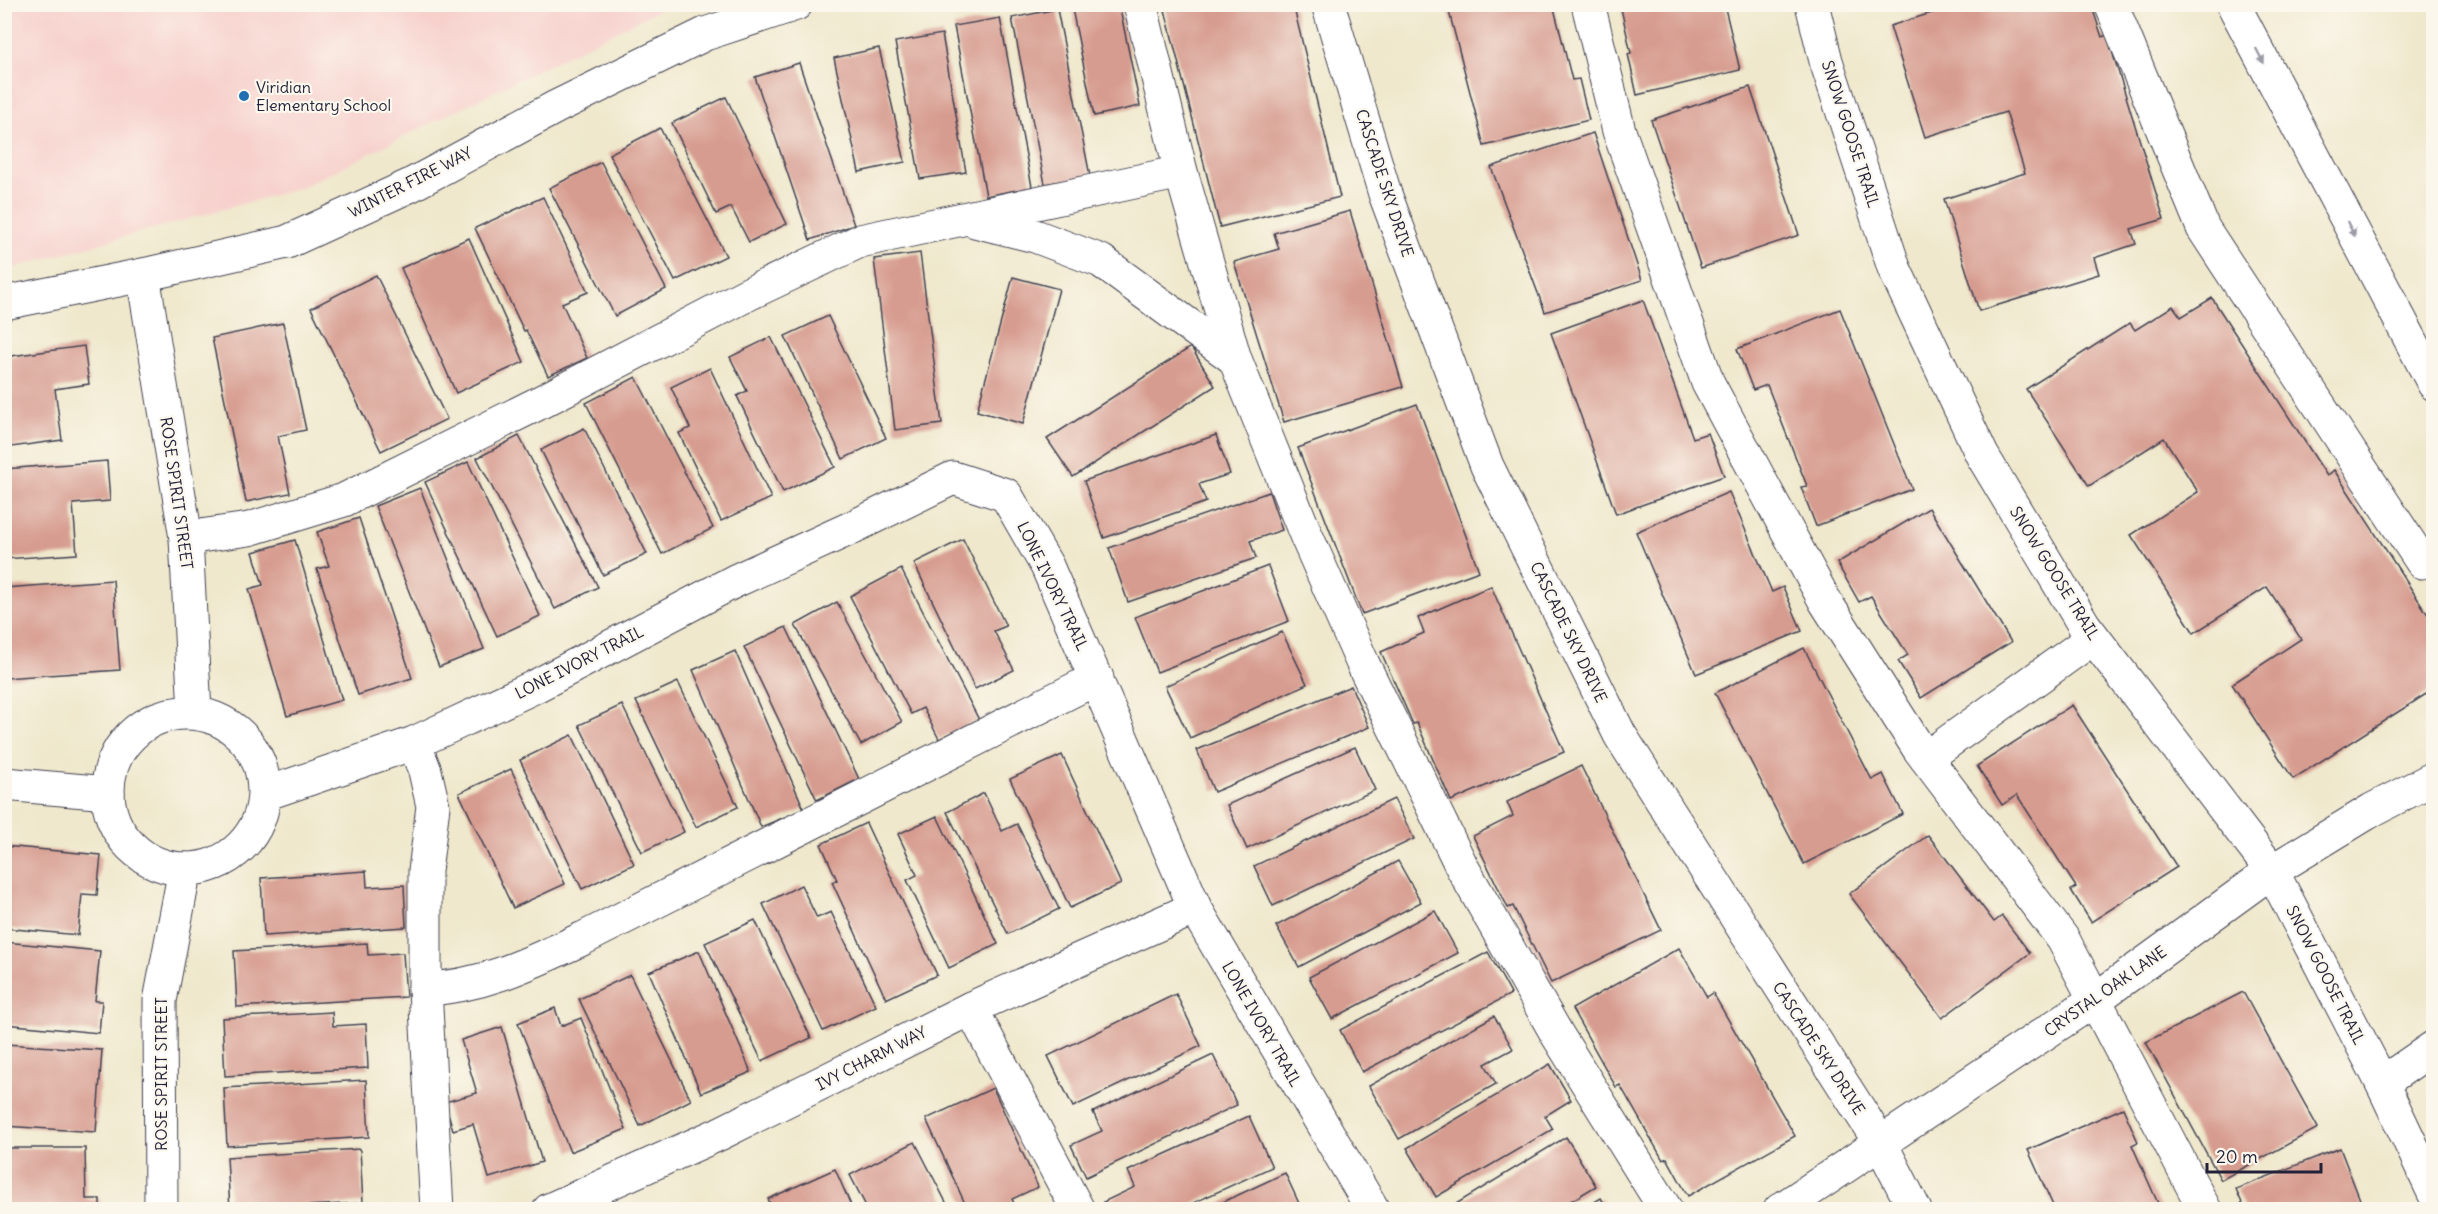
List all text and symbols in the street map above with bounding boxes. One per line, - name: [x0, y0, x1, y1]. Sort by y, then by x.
- one-way arrow: [2255, 48, 2265, 65]
- street label: SNOW GOOSE TRAIL: [1818, 58, 1884, 210]
- place label: Viridian Elementary School: [256, 77, 391, 115]
- marker: Viridian Elementary School: [237, 89, 251, 103]
- street label: CASCADE SKY DRIVE: [1352, 106, 1418, 260]
- street label: WINTER FIRE WAY: [345, 142, 475, 222]
- one-way arrow: [2345, 220, 2355, 238]
- street label: ROSE SPIRIT STREET: [156, 415, 198, 571]
- street label: SNOW GOOSE TRAIL: [2006, 503, 2104, 644]
- street label: LONE IVORY TRAIL: [1013, 518, 1093, 654]
- street label: CASCADE SKY DRIVE: [1526, 558, 1612, 706]
- street label: LONE IVORY TRAIL: [512, 621, 647, 703]
- street label: SNOW GOOSE TRAIL: [2282, 902, 2370, 1048]
- street label: CRYSTAL OAK LANE: [2040, 941, 2170, 1041]
- street label: LONE IVORY TRAIL: [1218, 958, 1306, 1090]
- street label: CASCADE SKY DRIVE: [1769, 978, 1869, 1118]
- street label: ROSE SPIRIT STREET: [151, 997, 171, 1151]
- street label: IVY CHARM WAY: [812, 1021, 930, 1094]
- scale bar: [2207, 1136, 2321, 1174]
- text: 20 m: [2216, 1145, 2258, 1168]

